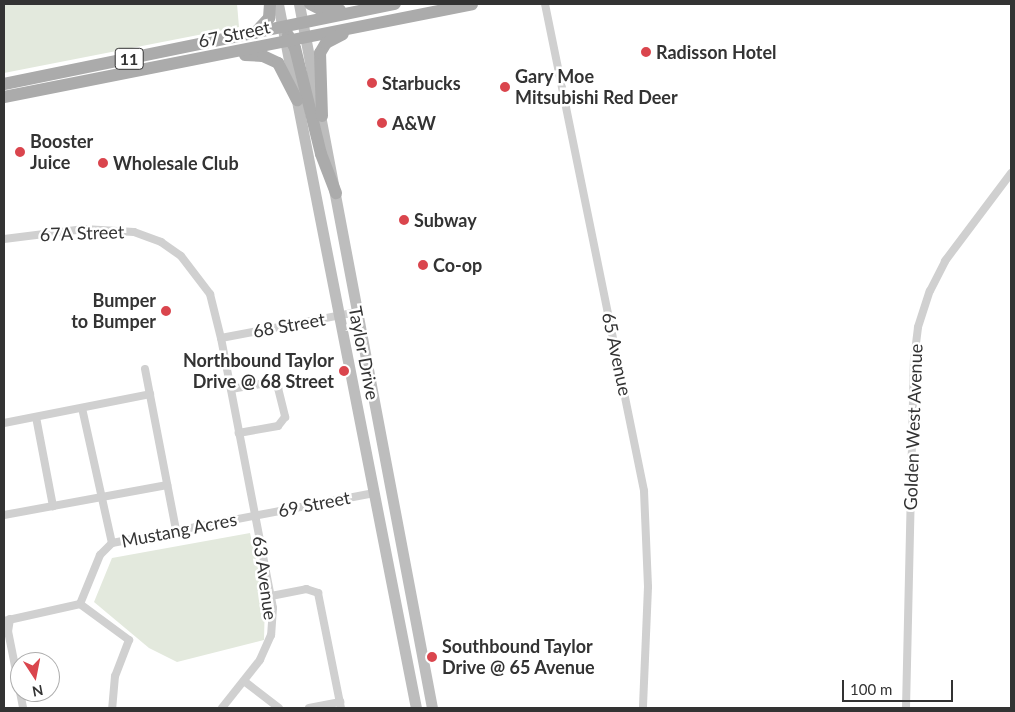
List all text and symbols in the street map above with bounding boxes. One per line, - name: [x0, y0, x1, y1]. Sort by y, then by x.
- street label: 67 Street: [196, 16, 272, 52]
- place label: Radisson Hotel: [656, 41, 777, 63]
- road number: 11: [114, 46, 144, 72]
- marker: Radisson Hotel: [640, 46, 652, 58]
- place label: Gary Moe Mitsubishi Red Deer: [515, 66, 678, 108]
- place label: Starbucks: [382, 72, 461, 94]
- marker: Starbucks: [366, 77, 378, 89]
- marker: Gary Moe Mitsubishi Red Deer: [499, 81, 511, 93]
- place label: A&W: [392, 112, 436, 134]
- marker: A&W: [376, 117, 388, 129]
- place label: Booster Juice: [30, 131, 93, 173]
- marker: Booster Juice: [14, 146, 26, 158]
- place label: Wholesale Club: [113, 152, 239, 174]
- marker: Wholesale Club: [97, 157, 109, 169]
- place label: Subway: [414, 209, 477, 231]
- marker: Subway: [398, 214, 410, 226]
- street label: 67A Street: [39, 221, 125, 245]
- place label: Co-op: [433, 254, 482, 276]
- marker: Co-op: [417, 259, 429, 271]
- place label: Bumper to Bumper: [71, 290, 156, 332]
- street label: Taylor Drive: [344, 304, 384, 402]
- marker: Bumper to Bumper: [160, 305, 172, 317]
- street label: 68 Street: [251, 308, 327, 342]
- street label: 65 Avenue: [598, 310, 636, 398]
- street label: Golden West Avenue: [899, 343, 927, 511]
- place label: Northbound Taylor Drive @ 68 Street: [182, 350, 334, 392]
- marker: Northbound Taylor Drive @ 68 Street: [338, 365, 350, 377]
- street label: 69 Street: [276, 486, 352, 522]
- street label: Mustang Acres: [119, 508, 239, 552]
- street label: 63 Avenue: [248, 534, 282, 622]
- place label: Southbound Taylor Drive @ 65 Avenue: [442, 636, 595, 679]
- marker: Southbound Taylor Drive @ 65 Avenue: [426, 651, 438, 663]
- north arrow: [10, 652, 60, 702]
- scale bar: [845, 670, 956, 702]
- text: 100 m: [850, 680, 892, 698]
- text: N: [31, 682, 45, 701]

